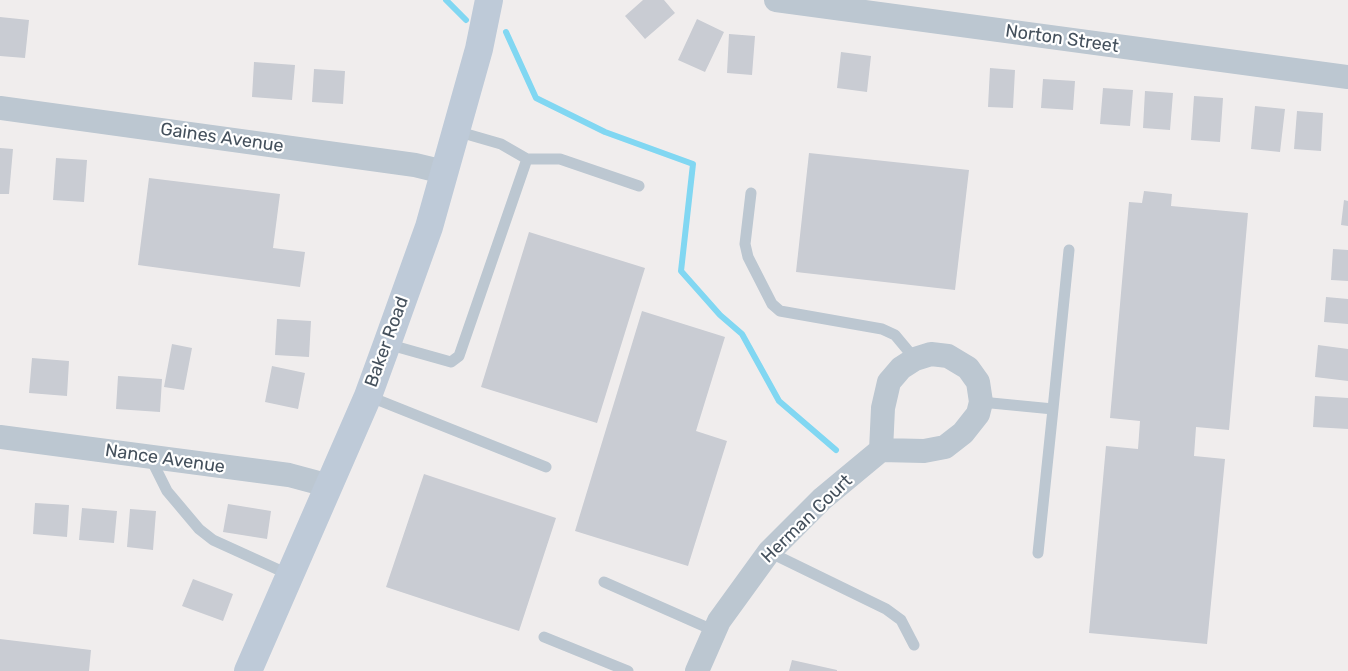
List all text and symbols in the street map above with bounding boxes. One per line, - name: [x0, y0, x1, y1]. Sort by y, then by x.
- street label: Norton Street: [1004, 20, 1120, 58]
- street label: Gaines Avenue: [159, 119, 285, 157]
- street label: Baker Road: [361, 294, 413, 390]
- street label: Nance Avenue: [104, 440, 226, 478]
- street label: Herman Court: [757, 470, 857, 568]

